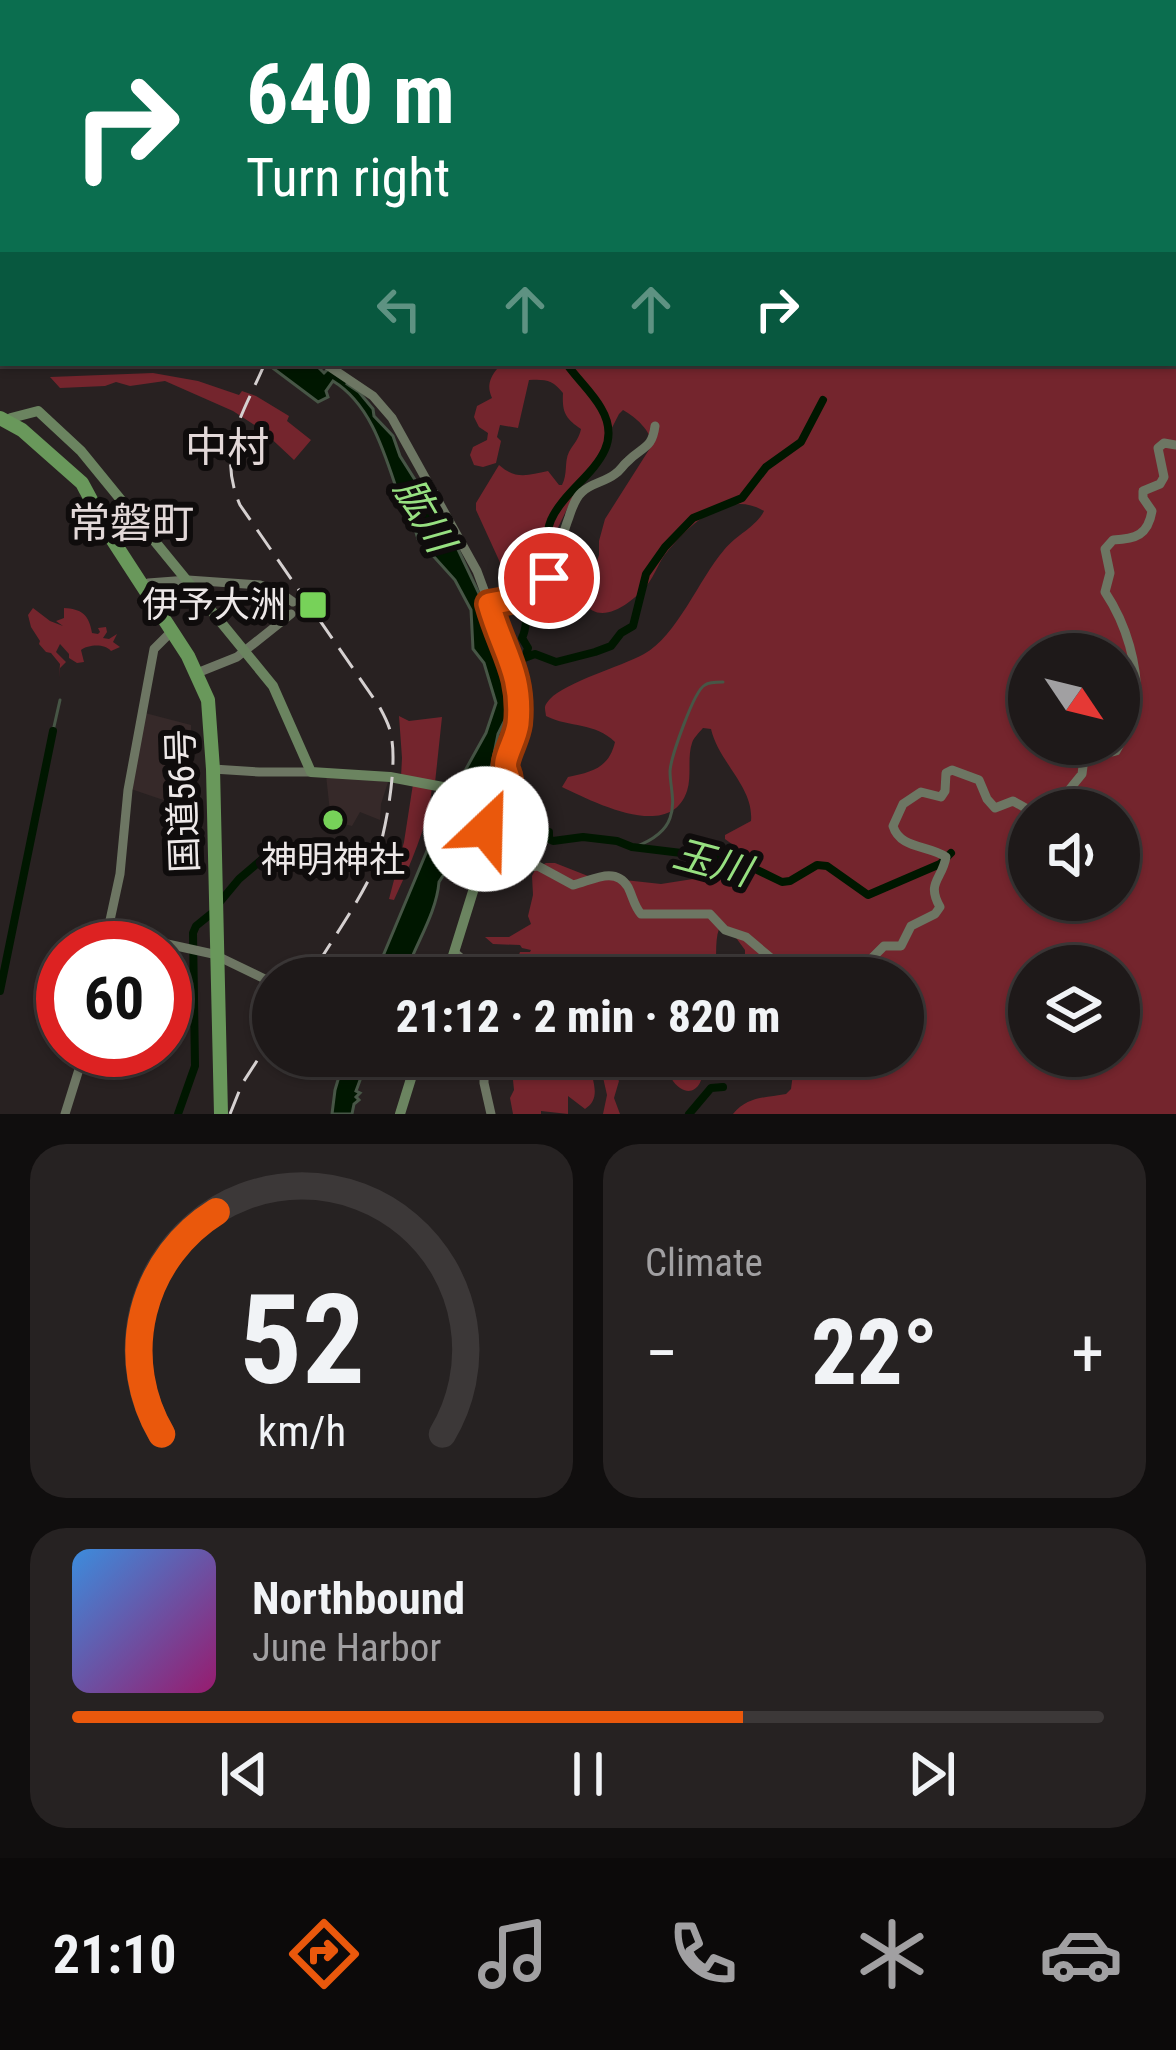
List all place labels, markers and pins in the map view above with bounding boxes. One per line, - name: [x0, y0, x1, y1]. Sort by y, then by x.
- pin: [498, 527, 600, 629]
- place label: 伊予大洲: [142, 584, 286, 626]
- marker: 伊予大洲: [297, 589, 329, 621]
- marker: 神明神社: [320, 807, 346, 833]
- place label: 神明神社: [261, 839, 405, 881]

